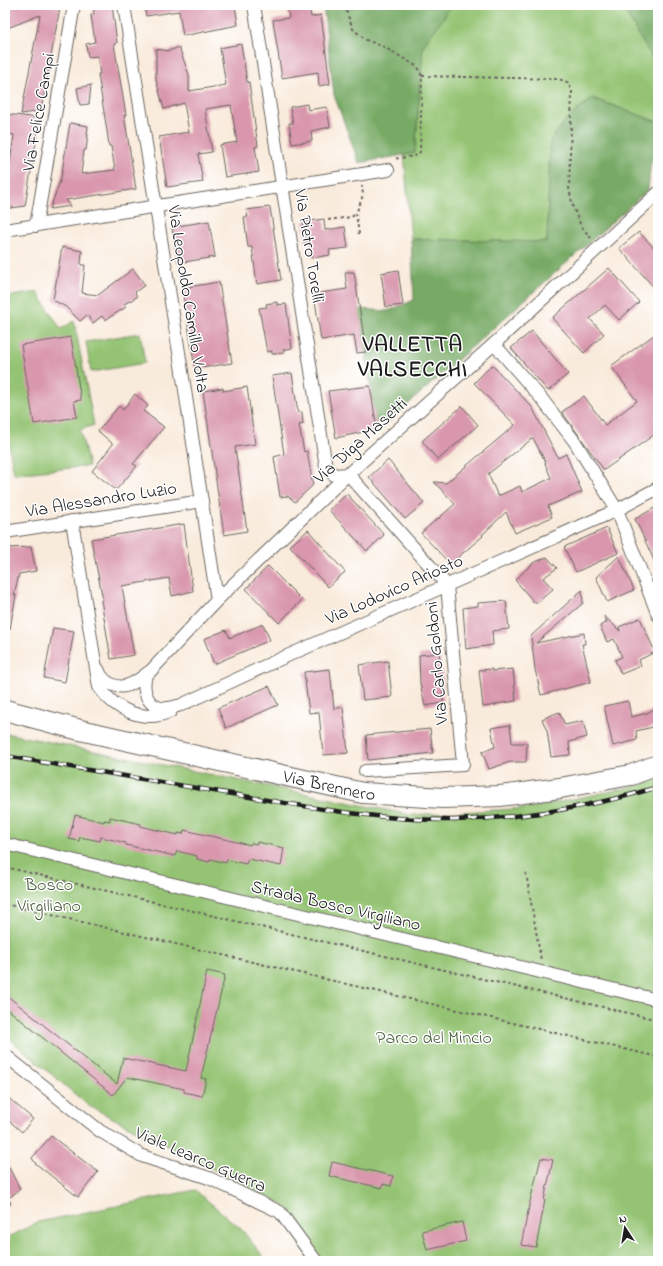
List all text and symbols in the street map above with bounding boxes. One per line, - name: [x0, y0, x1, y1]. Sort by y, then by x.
- street label: Via Felice Campi: [17, 51, 63, 175]
- street label: Via Pietro Torelli: [286, 187, 330, 305]
- street label: Via Leopoldo Camillo Volta: [159, 203, 215, 395]
- district label: VALLETTA VALSECCHI: [357, 330, 468, 387]
- street label: Via Diga Masetti: [308, 392, 415, 492]
- street label: Via Alessandro Luzio: [23, 476, 179, 526]
- street label: Via Lodovico Ariosto: [321, 549, 468, 633]
- street label: Via Carlo Goldoni: [420, 600, 456, 727]
- street label: Via Brennero: [279, 764, 376, 809]
- park label: Bosco Virgiliano: [16, 873, 81, 921]
- street label: Strada Bosco Virgiliano: [248, 875, 423, 940]
- park label: Parco del Mincio: [376, 1026, 492, 1052]
- street label: Viale Learco Guerra: [130, 1121, 270, 1200]
- north arrow: [605, 1208, 645, 1248]
- text: N: [618, 1211, 628, 1228]

